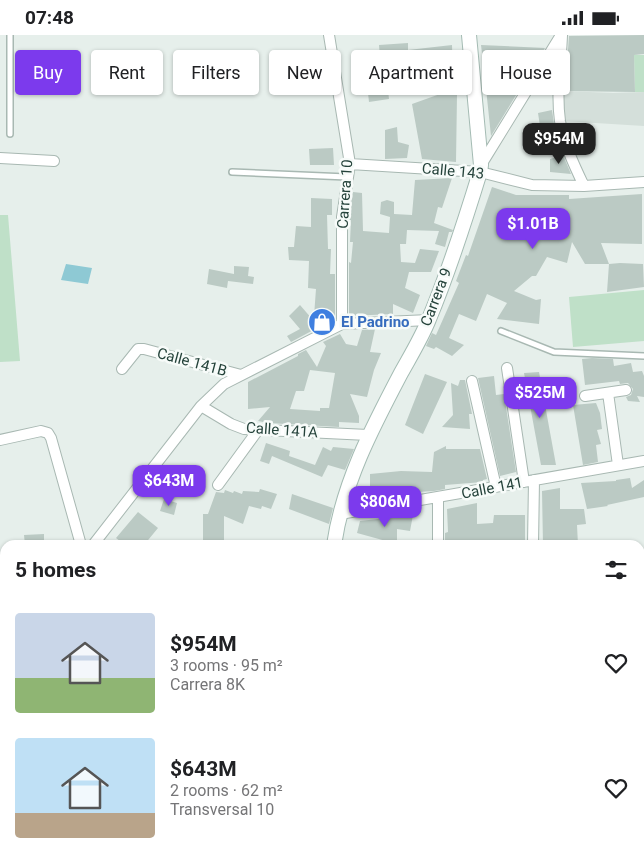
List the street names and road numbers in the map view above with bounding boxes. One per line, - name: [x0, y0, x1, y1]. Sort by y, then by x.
- street label: Carrera 10: [334, 159, 356, 229]
- street label: Calle 143: [421, 159, 485, 183]
- street label: Carrera 9: [417, 265, 455, 329]
- street label: Calle 141B: [155, 344, 229, 380]
- street label: Calle 141A: [245, 419, 319, 442]
- street label: Calle 141: [460, 473, 524, 503]

